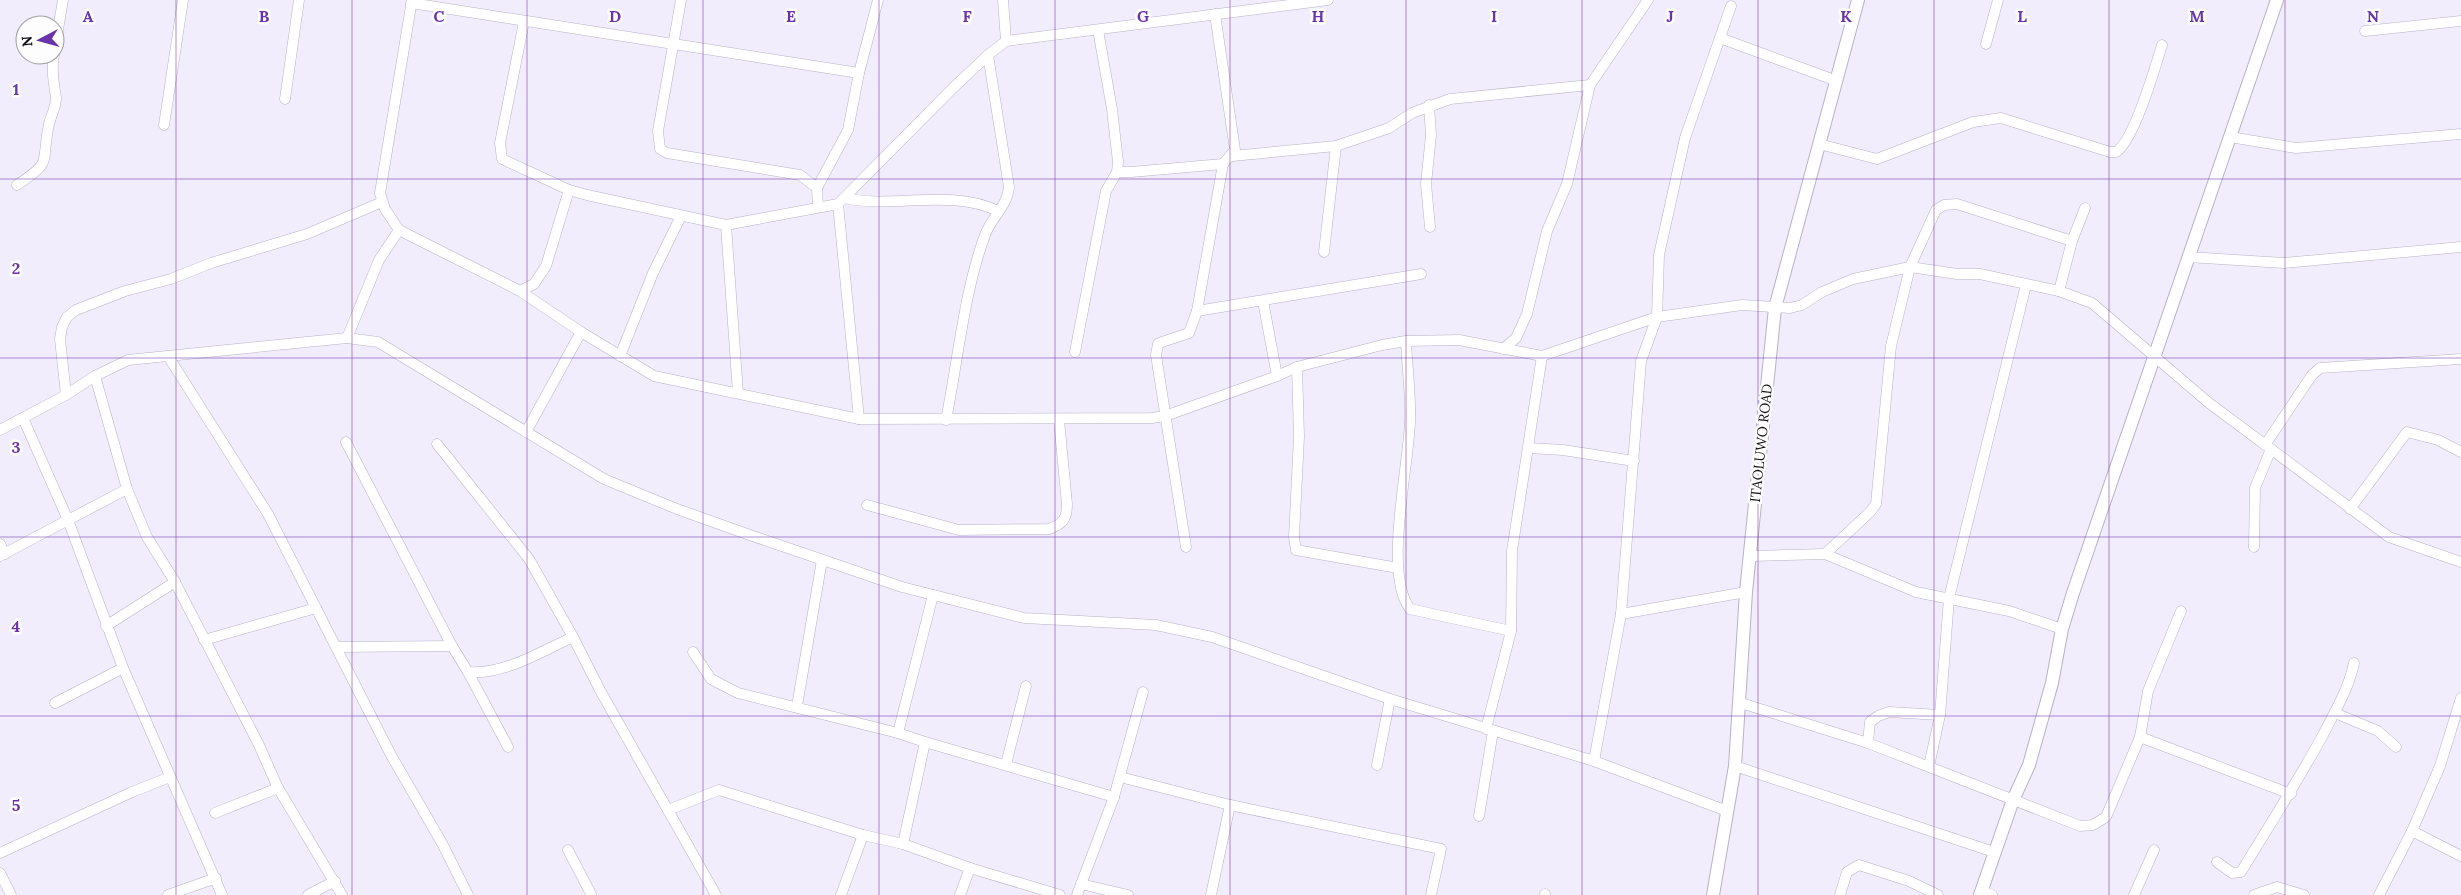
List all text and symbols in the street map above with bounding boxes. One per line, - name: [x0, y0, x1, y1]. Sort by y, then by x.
- text: A: [83, 6, 94, 26]
- text: B: [259, 6, 270, 26]
- text: C: [433, 6, 445, 26]
- text: D: [609, 6, 621, 26]
- text: E: [786, 6, 796, 26]
- text: F: [962, 6, 972, 26]
- text: G: [1137, 6, 1149, 26]
- text: H: [1312, 6, 1325, 26]
- text: I: [1491, 6, 1497, 26]
- text: J: [1666, 6, 1674, 26]
- text: K: [1840, 6, 1852, 26]
- text: L: [2017, 6, 2027, 26]
- text: M: [2189, 6, 2205, 26]
- text: N: [2367, 6, 2379, 26]
- north arrow: [15, 15, 65, 65]
- text: N: [18, 35, 37, 48]
- text: 1: [13, 79, 19, 99]
- text: 2: [12, 258, 20, 278]
- street label: ITAOLUWO ROAD: [1746, 383, 1776, 503]
- text: 3: [12, 437, 21, 457]
- text: 4: [12, 616, 21, 636]
- text: 5: [12, 795, 21, 815]

